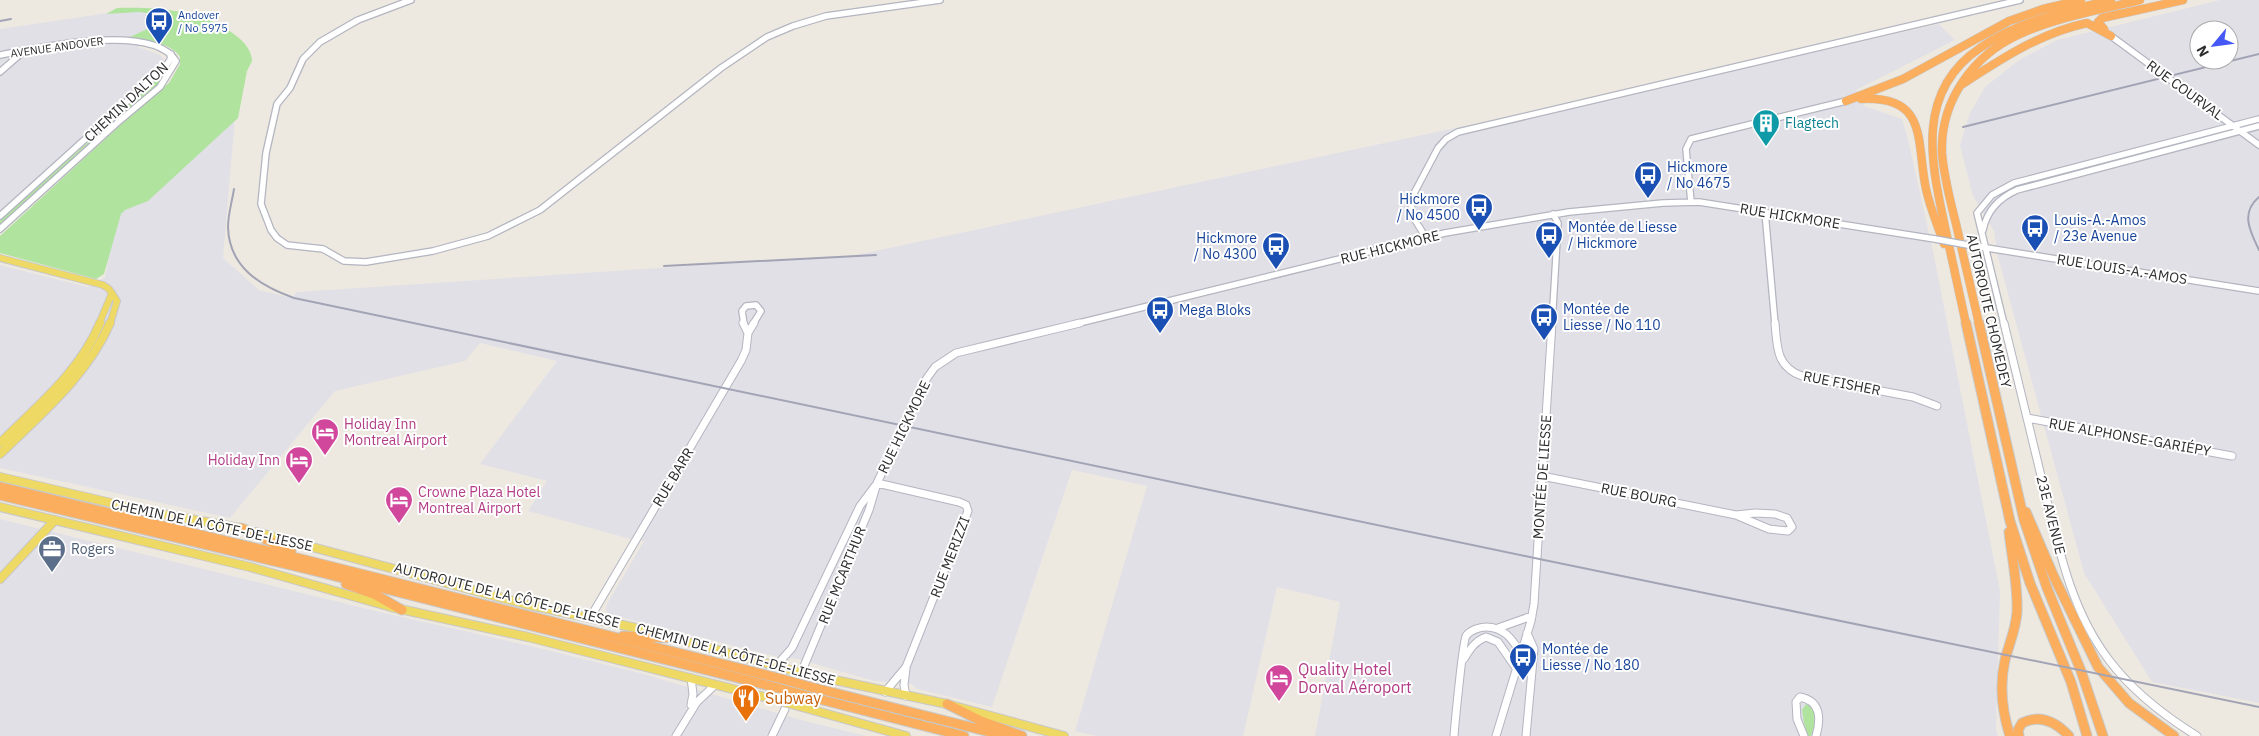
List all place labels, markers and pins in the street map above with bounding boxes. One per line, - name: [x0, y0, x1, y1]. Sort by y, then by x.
- bus stop icon: Andover / No 5975: [144, 6, 174, 45]
- place label: Andover / No 5975: [178, 8, 228, 35]
- building icon: Flagtech: [1751, 108, 1781, 147]
- place label: Flagtech: [1785, 114, 1839, 132]
- place label: Hickmore / No 4675: [1667, 158, 1730, 192]
- bus stop icon: Hickmore / No 4675: [1633, 160, 1663, 199]
- place label: Hickmore / No 4500: [1397, 190, 1460, 224]
- bus stop icon: Hickmore / No 4500: [1464, 192, 1494, 231]
- place label: Louis-A.-Amos / 23e Avenue: [2054, 211, 2146, 245]
- bus stop icon: Louis-A.-Amos / 23e Avenue: [2020, 213, 2050, 252]
- place label: Montée de Liesse / Hickmore: [1568, 218, 1678, 252]
- bus stop icon: Montée de Liesse / Hickmore: [1534, 220, 1564, 259]
- place label: Hickmore / No 4300: [1194, 229, 1257, 263]
- bus stop icon: Hickmore / No 4300: [1261, 231, 1291, 270]
- bus stop icon: Mega Bloks: [1145, 295, 1175, 334]
- place label: Montée de Liesse / No 110: [1563, 300, 1661, 334]
- place label: Mega Bloks: [1179, 301, 1251, 319]
- bus stop icon: Montée de Liesse / No 110: [1529, 302, 1559, 341]
- place label: Holiday Inn Montreal Airport: [344, 415, 447, 449]
- hotel icon: Holiday Inn Montreal Airport: [310, 417, 340, 456]
- hotel icon: Holiday Inn: [284, 445, 314, 484]
- place label: Holiday Inn: [208, 451, 280, 469]
- place label: Crowne Plaza Hotel Montreal Airport: [418, 483, 541, 517]
- hotel icon: Crowne Plaza Hotel Montreal Airport: [384, 485, 414, 524]
- office icon: Rogers: [37, 534, 67, 573]
- place label: Rogers: [71, 540, 115, 558]
- place label: Montée de Liesse / No 180: [1542, 640, 1640, 674]
- bus stop icon: Montée de Liesse / No 180: [1508, 642, 1538, 681]
- place label: Quality Hotel Dorval Aéroport: [1298, 659, 1412, 697]
- hotel icon: Quality Hotel Dorval Aéroport: [1264, 663, 1294, 702]
- restaurant icon: Subway: [731, 683, 761, 722]
- place label: Subway: [765, 688, 821, 708]

